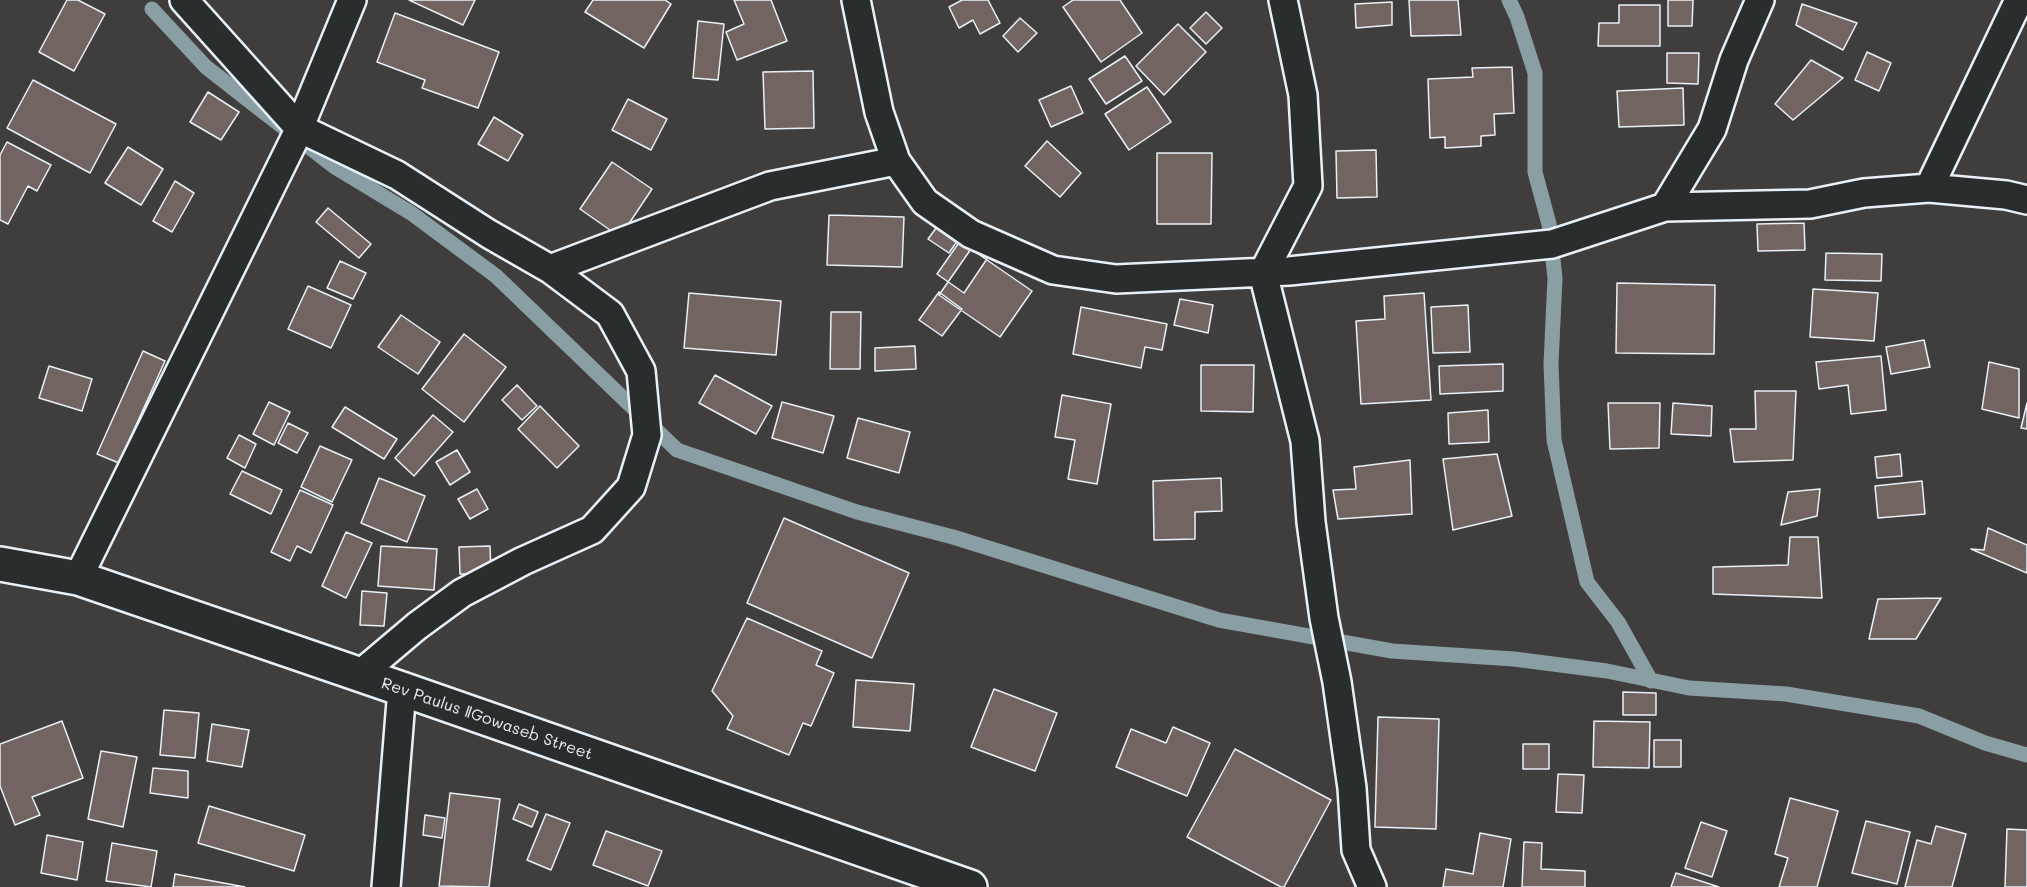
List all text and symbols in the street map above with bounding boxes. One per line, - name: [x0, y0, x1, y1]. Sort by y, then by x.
- street label: Rev Paulus ǁGowaseb Street: [379, 674, 595, 764]

